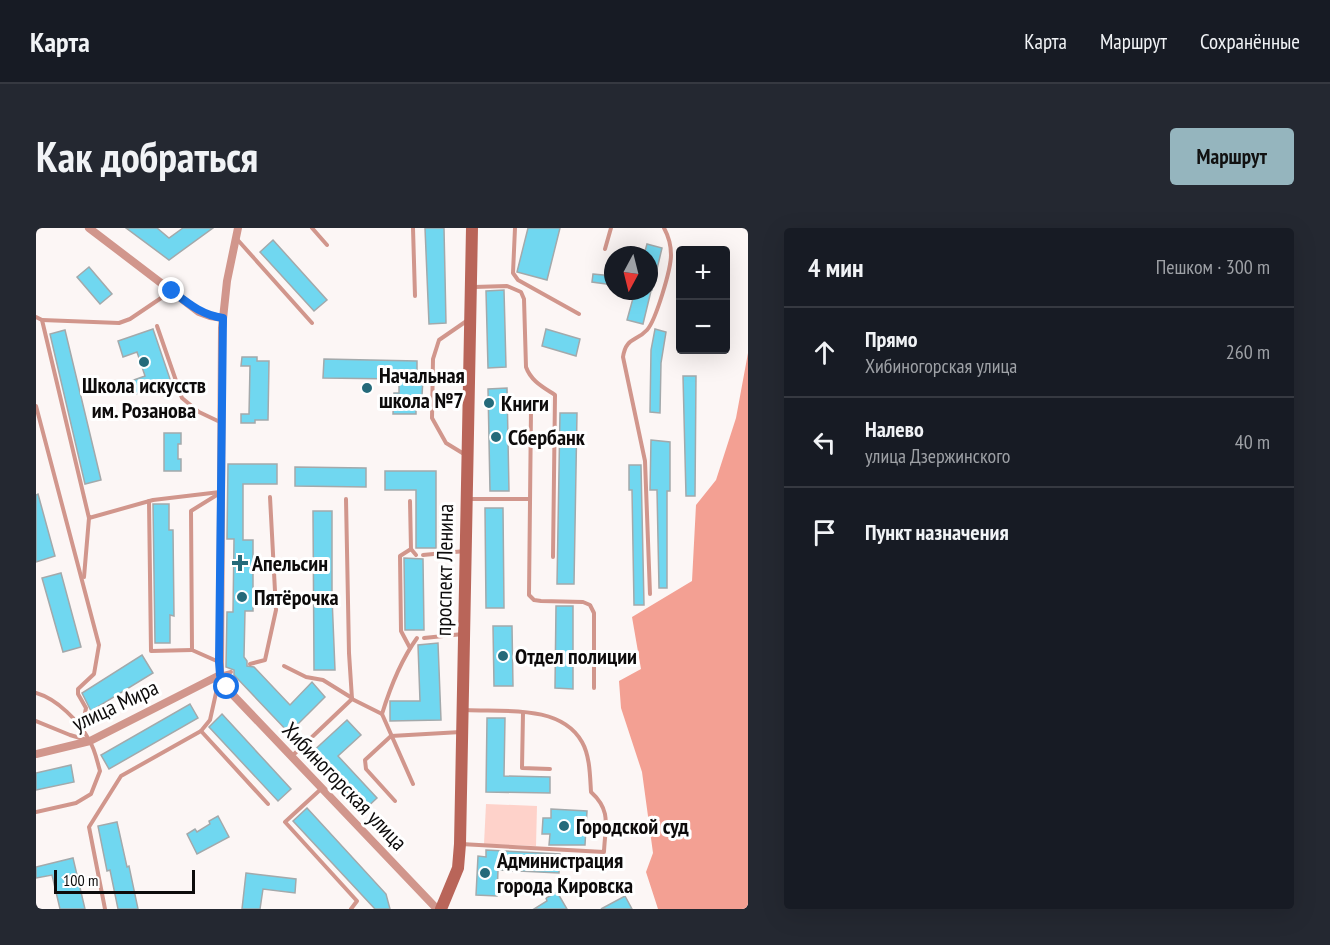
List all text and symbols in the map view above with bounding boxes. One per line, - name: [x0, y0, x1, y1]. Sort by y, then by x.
- text: Карта: [30, 23, 90, 60]
- text: Карта: [1024, 28, 1067, 55]
- text: Маршрут: [1100, 28, 1167, 55]
- text: Сохранённые: [1200, 28, 1300, 55]
- button: Маршрут: [1170, 128, 1294, 185]
- text: Как добраться: [36, 129, 258, 184]
- north arrow: [604, 246, 658, 300]
- map controls: [676, 246, 730, 354]
- button: +: [676, 246, 730, 300]
- text: 4 мин: [808, 251, 863, 284]
- text: Пешком · 300 m: [1156, 254, 1270, 280]
- route end: [158, 277, 184, 303]
- button: −: [676, 300, 730, 354]
- text: Прямо: [865, 325, 918, 353]
- icon: ahead: [808, 336, 841, 369]
- text: 260 m: [1226, 339, 1270, 365]
- text: Хибиногорская улица: [865, 353, 1017, 379]
- marker: Школа искусств им. Розанова: [137, 355, 151, 369]
- place label: Начальная школа №7: [379, 361, 465, 414]
- place label: Школа искусств им. Розанова: [82, 371, 206, 424]
- marker: Начальная школа №7: [360, 381, 374, 395]
- place label: Книги: [501, 389, 549, 417]
- marker: Книги: [482, 396, 496, 410]
- text: Налево: [865, 415, 924, 443]
- place label: Сбербанк: [508, 423, 586, 451]
- icon: left: [808, 426, 841, 459]
- text: 40 m: [1235, 429, 1270, 455]
- marker: Сбербанк: [489, 430, 503, 444]
- text: улица Дзержинского: [865, 443, 1010, 469]
- street label: проспект Ленина: [429, 504, 459, 636]
- icon: arrive: [808, 516, 841, 549]
- text: Пункт назначения: [865, 518, 1009, 546]
- place label: Апельсин: [251, 549, 328, 577]
- marker: Апельсин: [233, 556, 247, 570]
- place label: Пятёрочка: [254, 583, 339, 611]
- marker: Пятёрочка: [235, 590, 249, 604]
- place label: Отдел полиции: [515, 642, 637, 670]
- marker: Отдел полиции: [496, 649, 510, 663]
- street label: улица Мира: [67, 673, 163, 737]
- route start: [213, 673, 239, 699]
- street label: Хибиногорская улица: [277, 716, 413, 856]
- place label: Городской суд: [576, 812, 689, 840]
- marker: Городской суд: [557, 819, 571, 833]
- place label: Администрация города Кировска: [496, 846, 633, 899]
- marker: Администрация города Кировска: [478, 866, 492, 880]
- scale bar: [54, 867, 195, 894]
- text: 100 m: [63, 870, 98, 890]

